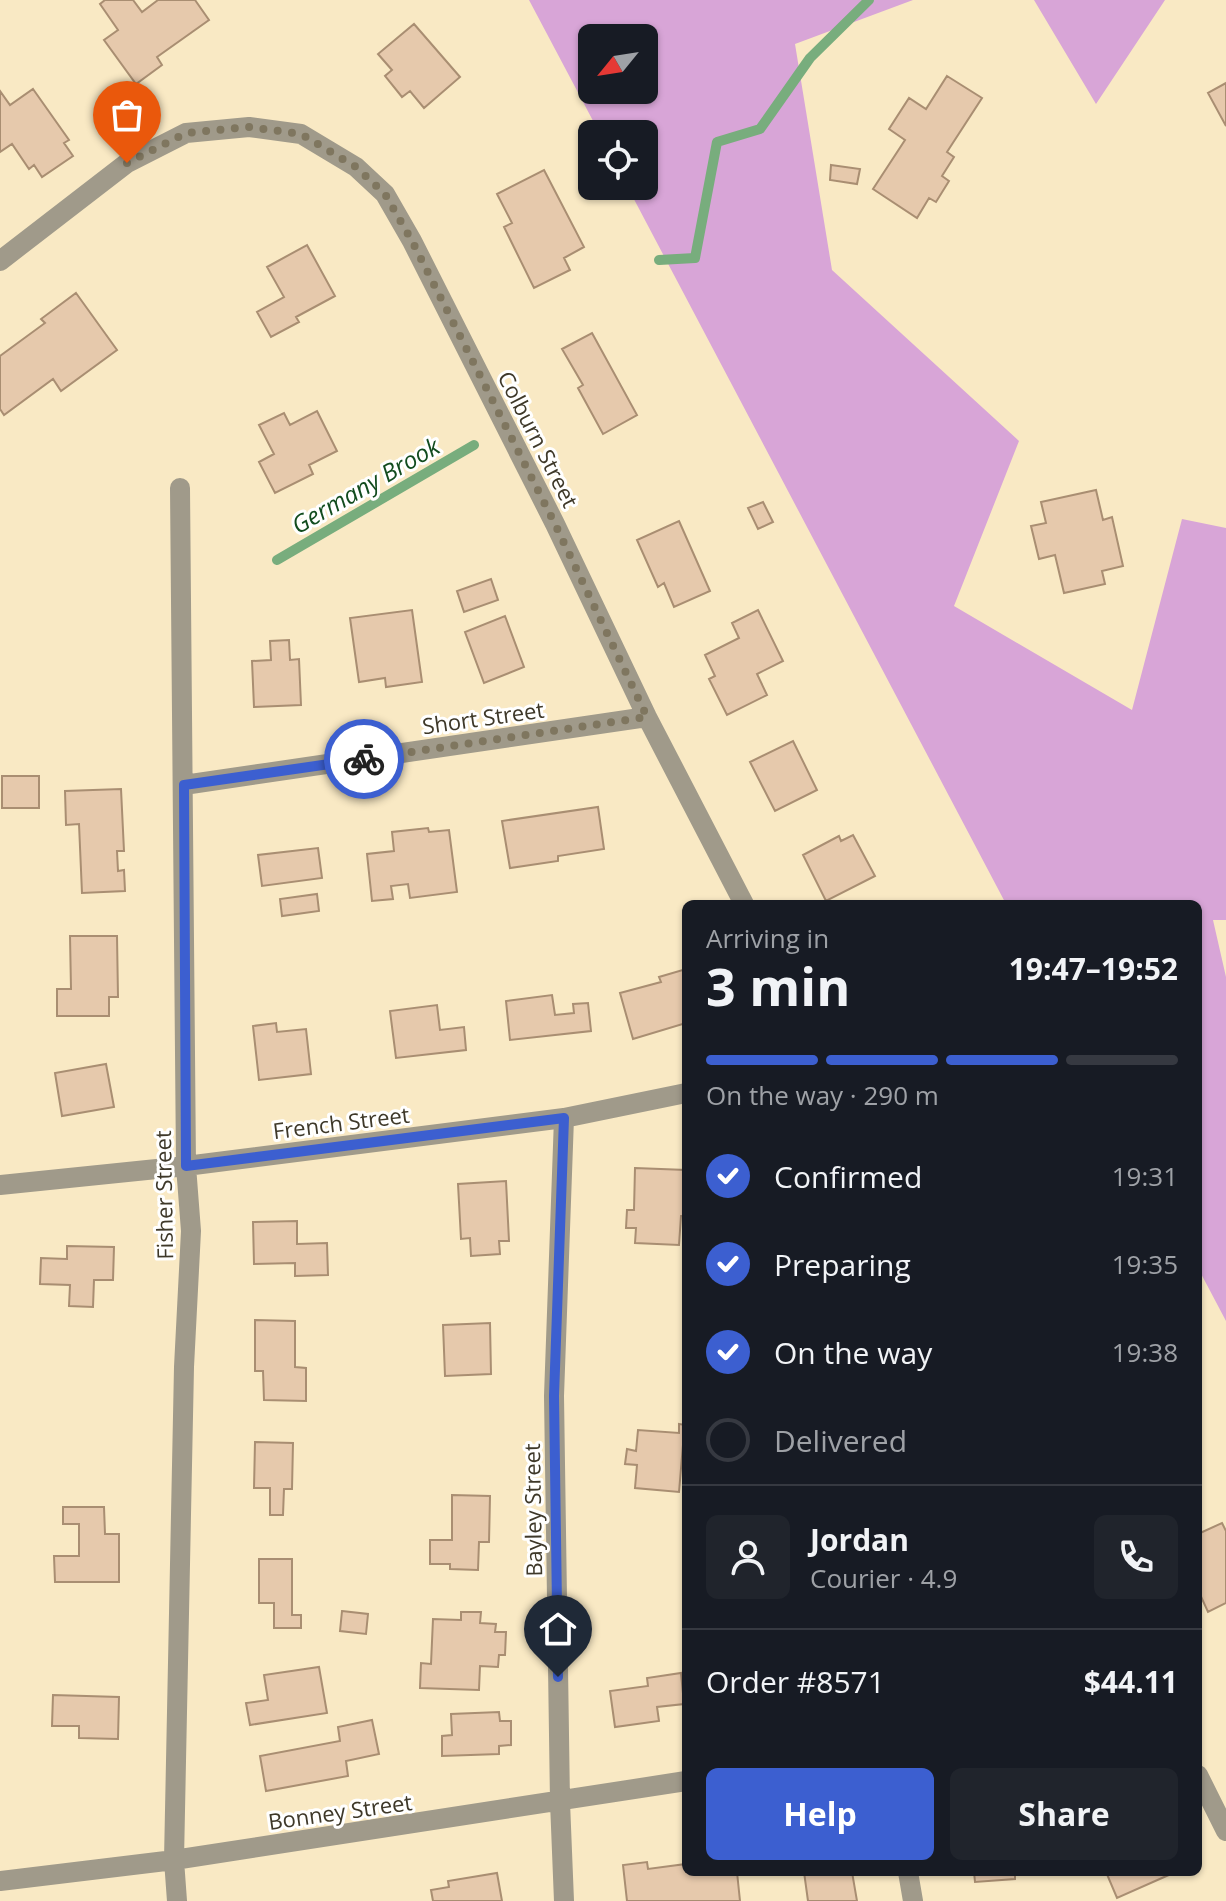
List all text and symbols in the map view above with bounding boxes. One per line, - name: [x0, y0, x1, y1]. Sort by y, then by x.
- north arrow: [578, 24, 658, 104]
- map controls: [578, 24, 658, 200]
- pin: [93, 81, 161, 163]
- icon: bag: [105, 93, 149, 137]
- button: locate: [578, 120, 658, 200]
- street label: Colburn Street: [492, 366, 586, 512]
- water label: Germany Brook: [285, 429, 446, 541]
- street label: Short Street: [420, 694, 546, 740]
- courier: [324, 719, 404, 799]
- icon: bike: [342, 737, 386, 781]
- text: Arriving in: [706, 920, 829, 956]
- text: 19:47–19:52: [1009, 948, 1178, 989]
- text: 3 min: [706, 950, 850, 1021]
- text: On the way · 290 m: [706, 1077, 939, 1113]
- street label: French Street: [271, 1099, 411, 1145]
- street label: Fisher Street: [147, 1130, 179, 1260]
- icon: check: [706, 1154, 750, 1198]
- text: Confirmed: [774, 1156, 922, 1197]
- text: 19:31: [1112, 1158, 1178, 1194]
- icon: check: [706, 1242, 750, 1286]
- text: Preparing: [774, 1244, 911, 1285]
- text: 19:35: [1112, 1246, 1178, 1282]
- icon: check: [706, 1330, 750, 1374]
- text: On the way: [774, 1332, 932, 1373]
- text: 19:38: [1112, 1334, 1178, 1370]
- text: Delivered: [774, 1420, 907, 1461]
- street label: Bayley Street: [516, 1443, 548, 1577]
- button: person: [706, 1515, 790, 1599]
- button: phone: [1094, 1515, 1178, 1599]
- text: Jordan: [810, 1519, 909, 1560]
- text: Courier · 4.9: [810, 1560, 957, 1596]
- pin: [524, 1595, 592, 1677]
- icon: home: [536, 1607, 580, 1651]
- text: Order #8571: [706, 1661, 885, 1702]
- text: $44.11: [1084, 1661, 1178, 1702]
- button: Help: [706, 1768, 934, 1860]
- button: Share: [950, 1768, 1178, 1860]
- street label: Bonney Street: [266, 1786, 414, 1836]

